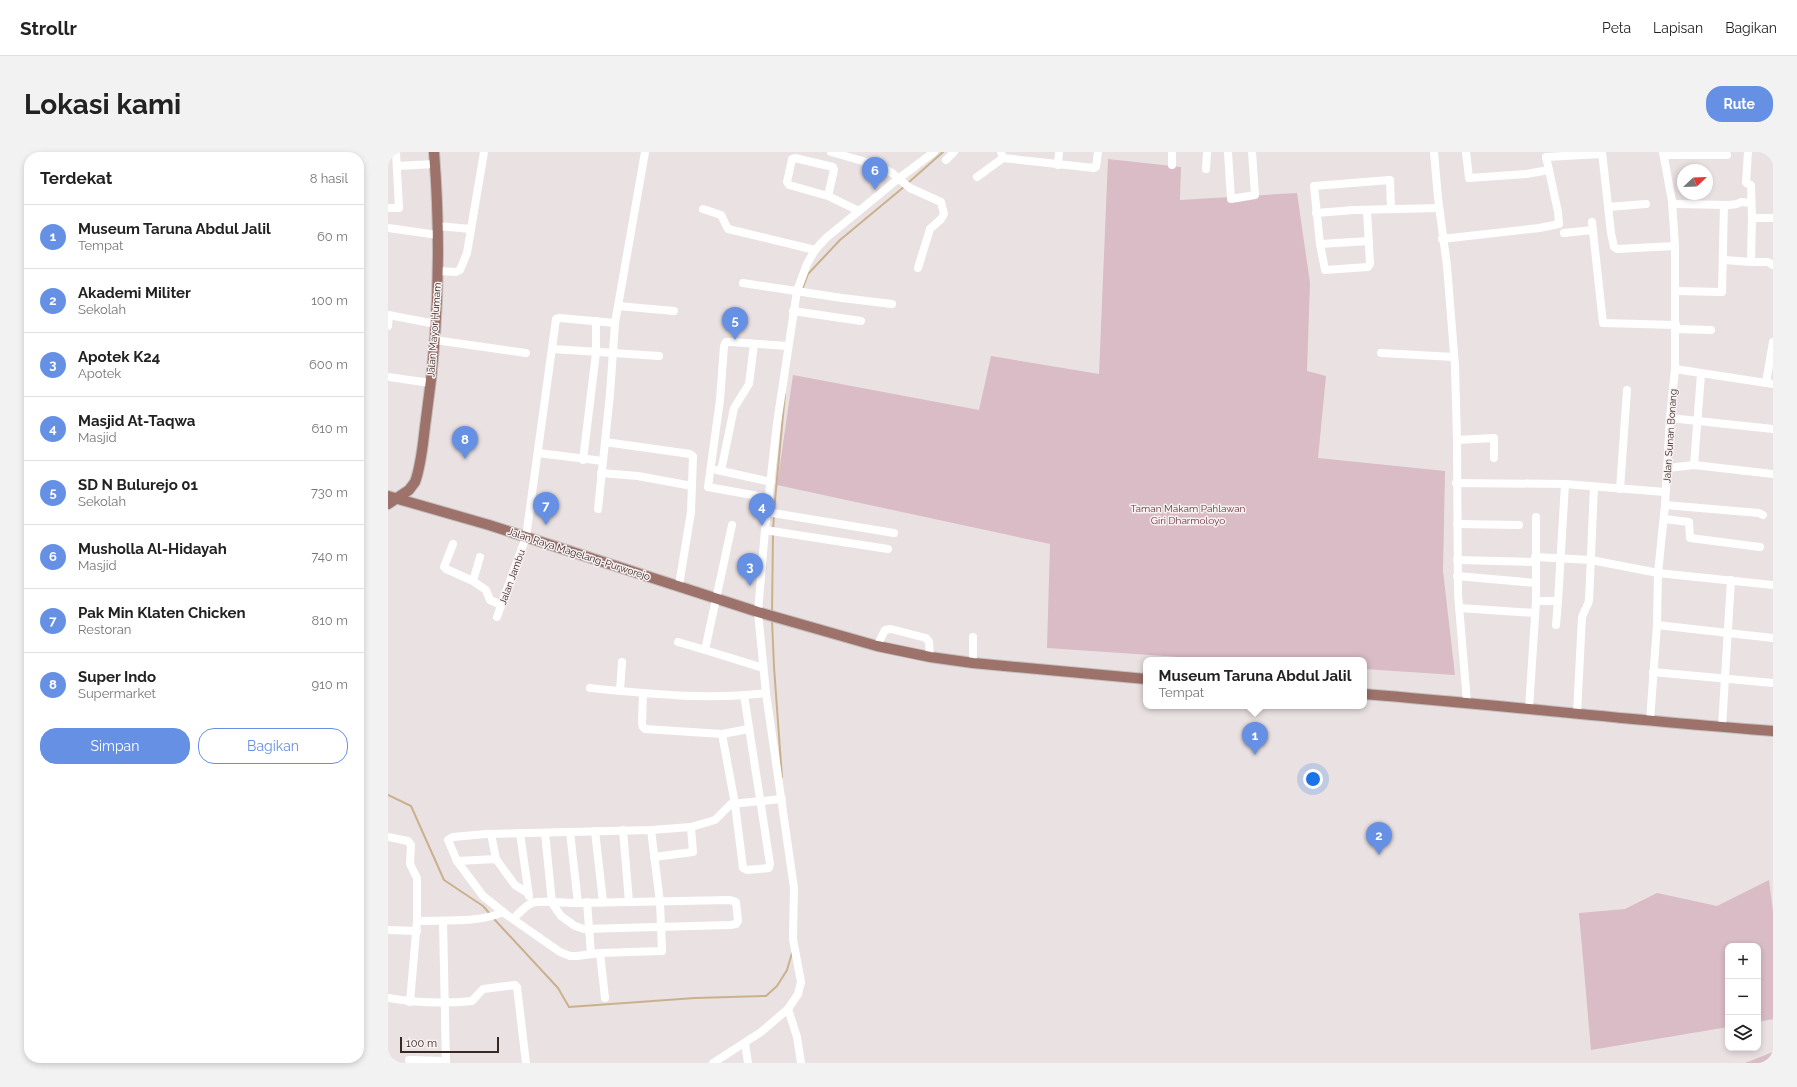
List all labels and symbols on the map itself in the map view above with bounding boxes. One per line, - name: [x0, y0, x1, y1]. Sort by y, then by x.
- pin: 6: [862, 157, 888, 190]
- north arrow: [1677, 164, 1713, 200]
- street label: Jalan Mayor Humam: [425, 282, 443, 378]
- pin: 5: [722, 307, 748, 340]
- street label: Jalan Sunan Bonang: [1661, 389, 1679, 483]
- pin: 8: [452, 426, 478, 459]
- pin: 7: [533, 492, 559, 525]
- pin: 4: [749, 493, 775, 526]
- park label: Taman Makam Pahlawan Giri Dharmoloyo: [1131, 503, 1246, 526]
- street label: Jalan Raya Magelang-Purworejo: [506, 526, 652, 582]
- street label: Jalan Jambu: [497, 548, 527, 606]
- pin: 3: [737, 553, 763, 586]
- pin: 1: [1242, 722, 1268, 755]
- your location: [1303, 769, 1323, 789]
- pin: 2: [1366, 822, 1392, 855]
- scale bar: [400, 1035, 499, 1054]

